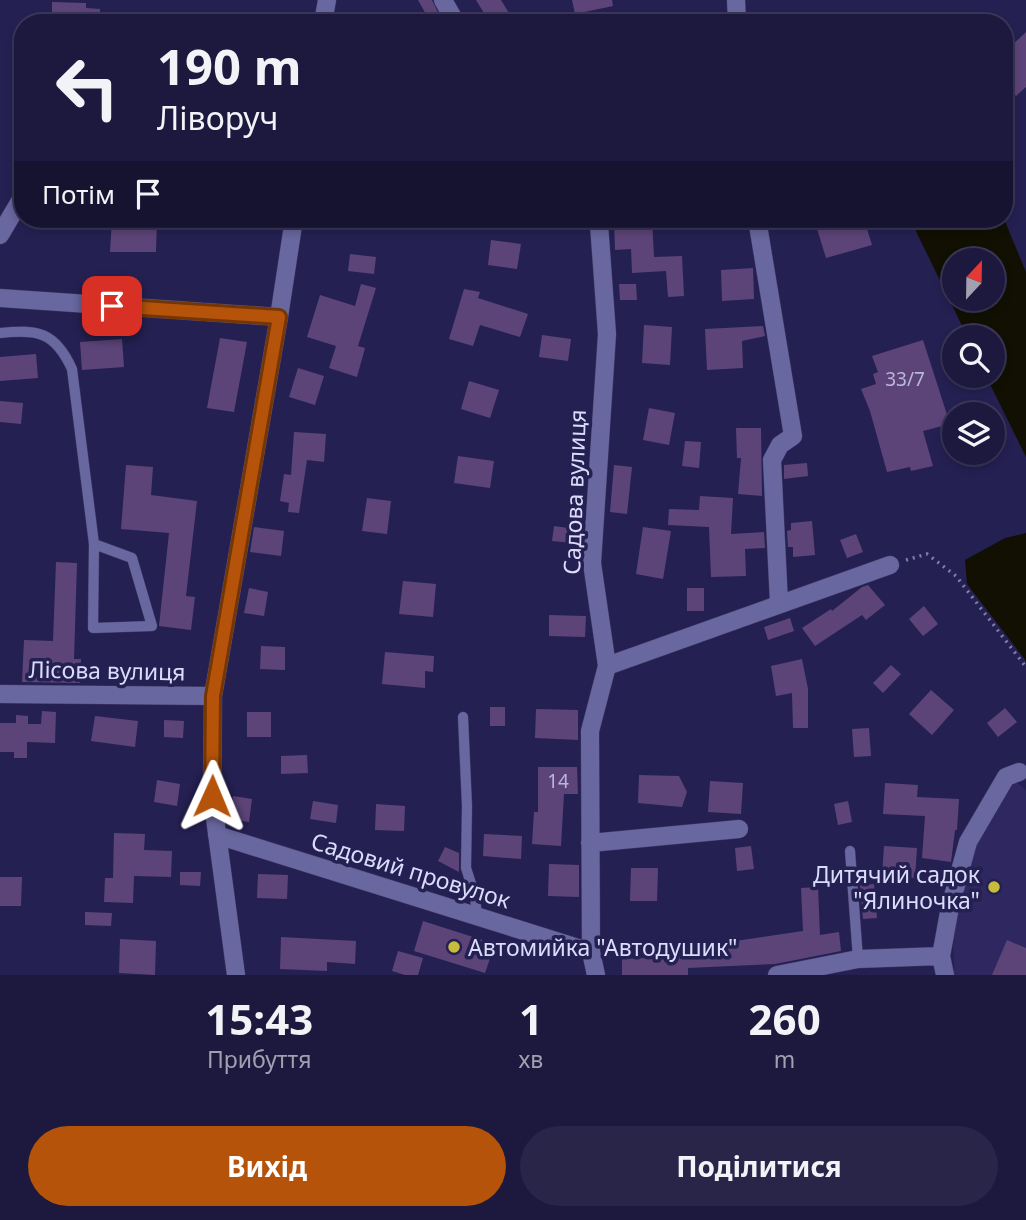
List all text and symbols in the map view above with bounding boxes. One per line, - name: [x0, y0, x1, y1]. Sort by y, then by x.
- text: 190 m: [157, 33, 302, 99]
- icon: left: [42, 42, 133, 133]
- text: Ліворуч: [157, 96, 278, 139]
- icon: arrive: [129, 175, 167, 213]
- text: Потім: [42, 176, 115, 212]
- north arrow: [942, 248, 1004, 312]
- map controls: [942, 248, 1005, 465]
- pin: [82, 276, 142, 336]
- icon: arrive: [93, 287, 131, 325]
- button: search: [942, 325, 1005, 388]
- house number: 33/7: [885, 366, 925, 392]
- button: layers: [942, 402, 1005, 465]
- street label: Садова вулиця: [555, 409, 593, 575]
- street label: Лісова вулиця: [28, 653, 186, 687]
- position arrow: [175, 759, 249, 833]
- house number: 14: [547, 768, 569, 794]
- street label: Садовий провулок: [307, 824, 515, 916]
- place label: Дитячий садок "Ялиночка": [813, 858, 981, 916]
- marker: Дитячий садок "Ялиночка": [986, 879, 1002, 895]
- place label: Автомийка "Автодушик": [468, 931, 738, 963]
- marker: Автомийка "Автодушик": [446, 939, 462, 955]
- text: 15:43: [205, 990, 313, 1047]
- text: 1: [519, 990, 543, 1047]
- text: 260: [749, 990, 821, 1047]
- text: Прибуття: [207, 1043, 312, 1075]
- text: хв: [519, 1043, 543, 1075]
- text: m: [774, 1043, 795, 1075]
- button: Вихід: [28, 1126, 506, 1206]
- button: Поділитися: [520, 1126, 998, 1206]

